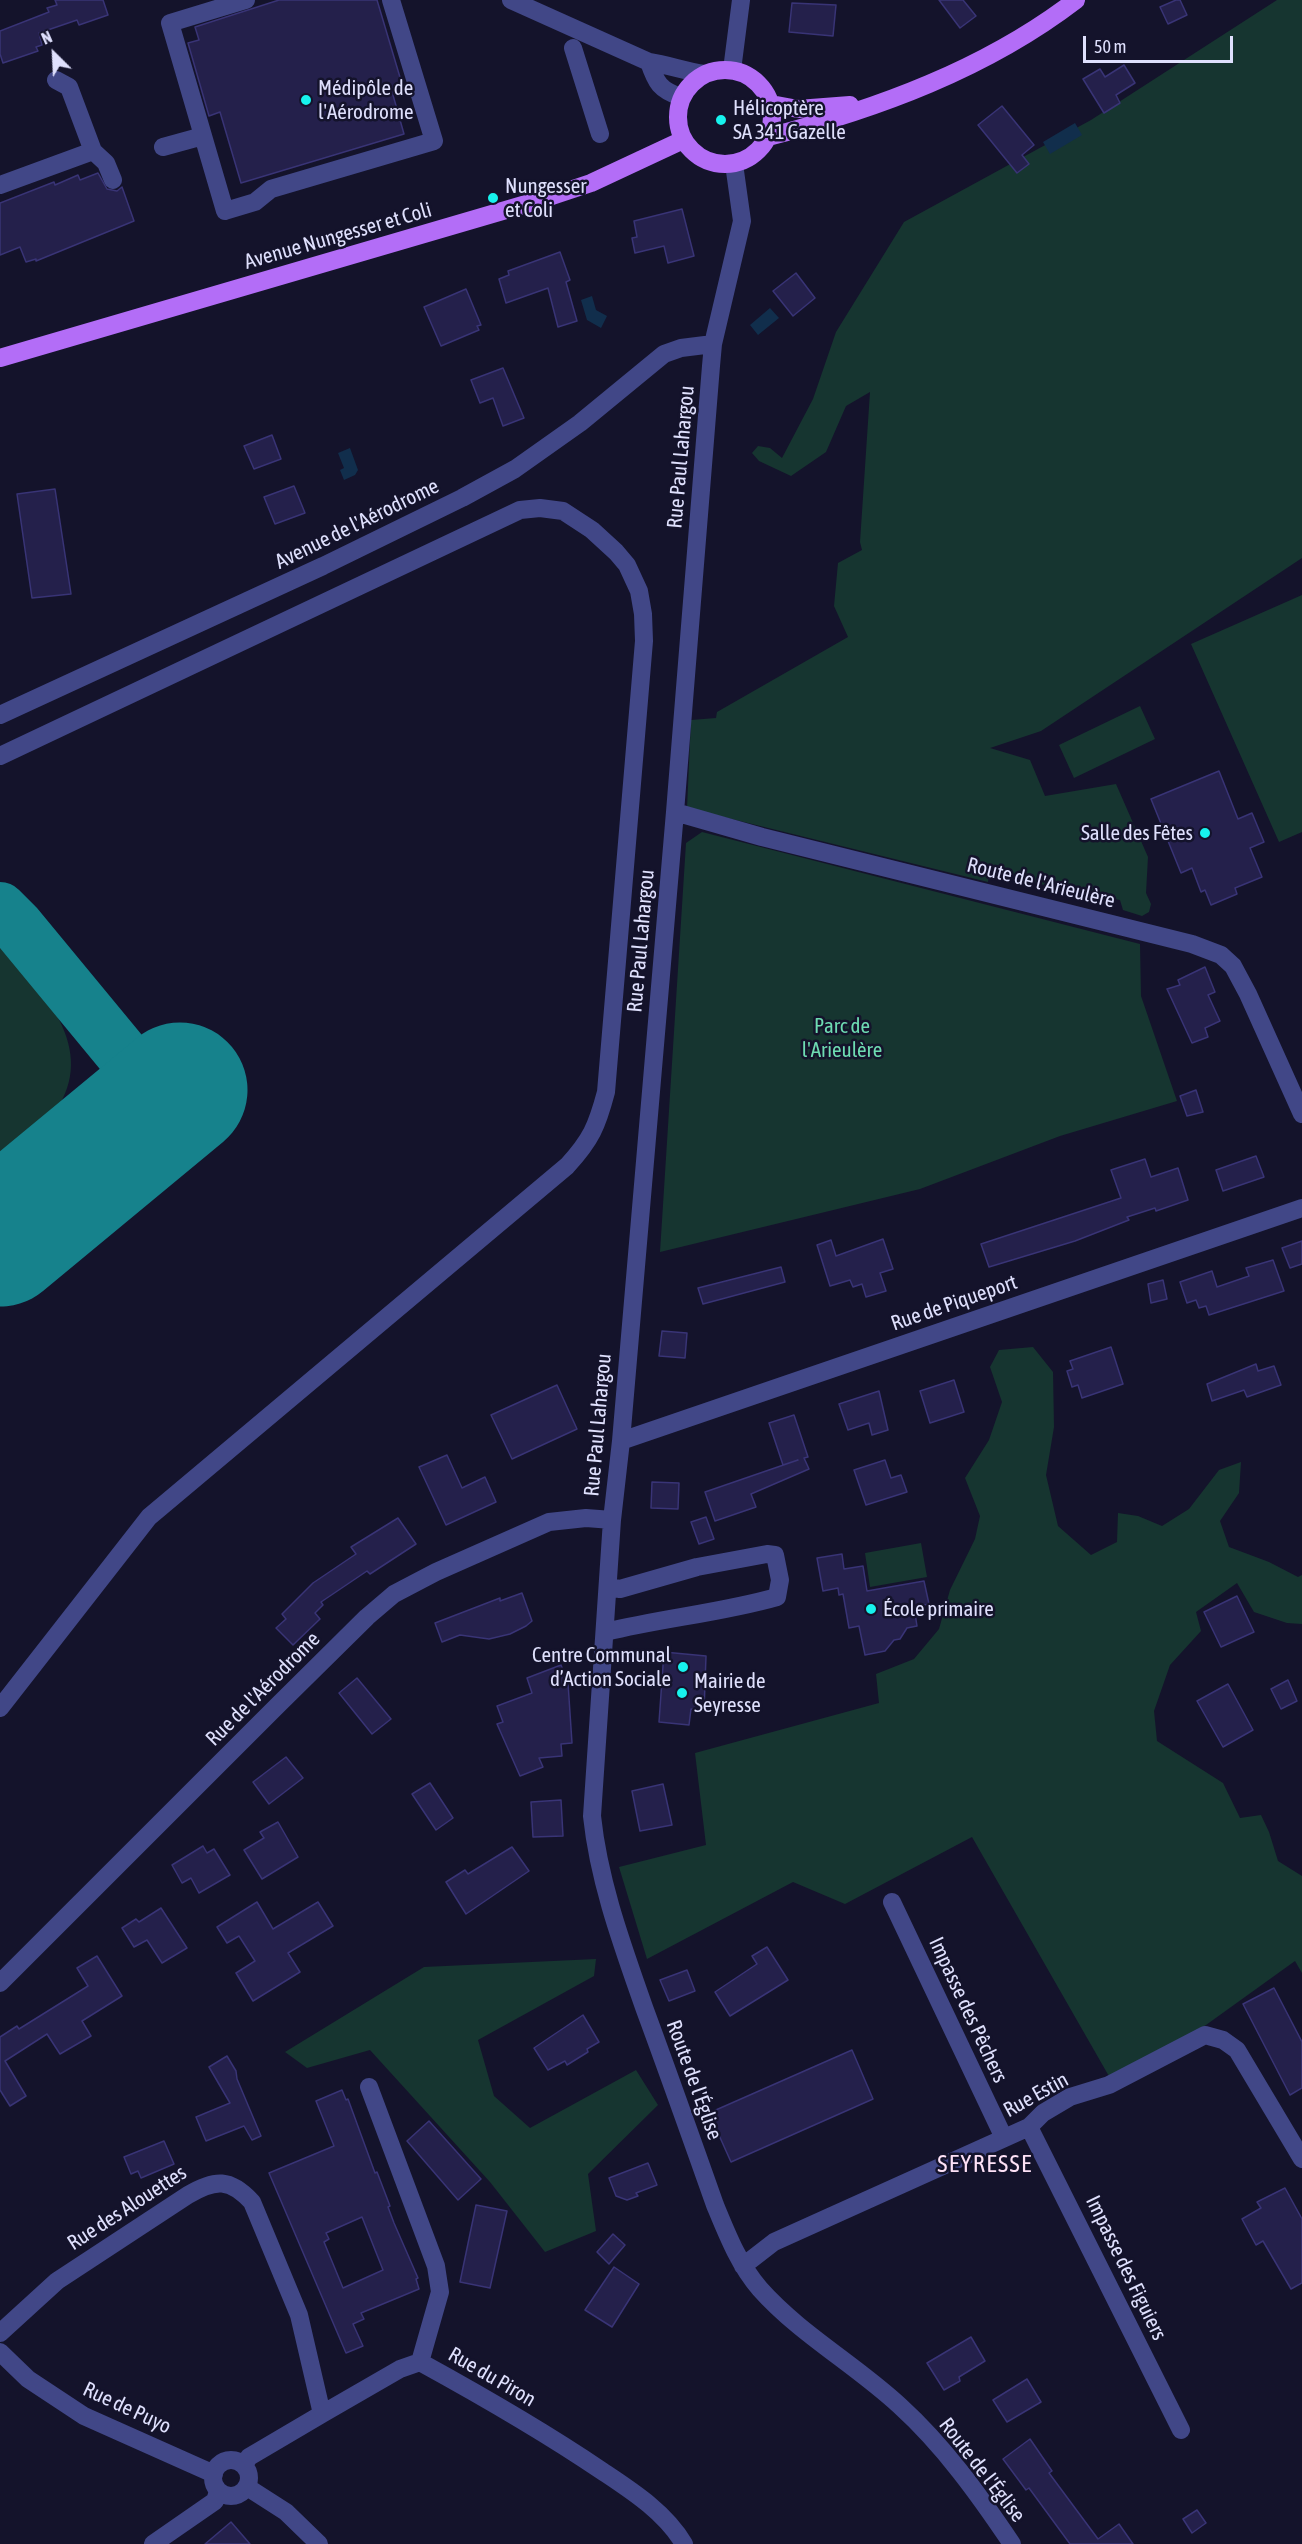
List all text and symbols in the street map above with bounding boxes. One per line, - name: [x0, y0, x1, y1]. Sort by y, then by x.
- north arrow: [24, 24, 84, 84]
- scale bar: [1086, 24, 1236, 62]
- text: N: [39, 27, 55, 48]
- text: 50 m: [1094, 36, 1126, 57]
- place label: Médipôle de l'Aérodrome: [318, 75, 414, 125]
- marker: Médipôle de l'Aérodrome: [299, 93, 313, 107]
- place label: Hélicoptère SA 341 Gazelle: [733, 95, 846, 145]
- marker: Hélicoptère SA 341 Gazelle: [714, 113, 728, 127]
- place label: Nungesser et Coli: [505, 173, 586, 223]
- marker: Nungesser et Coli: [486, 191, 500, 205]
- street label: Avenue Nungesser et Coli: [242, 197, 434, 275]
- street label: Rue Paul Lahargou: [662, 385, 700, 529]
- street label: Avenue de l'Aérodrome: [271, 473, 443, 575]
- place label: Salle des Fêtes: [1081, 820, 1193, 846]
- marker: Salle des Fêtes: [1198, 826, 1212, 840]
- street label: Route de l'Arieulère: [964, 852, 1118, 914]
- street label: Rue Paul Lahargou: [622, 869, 660, 1013]
- park label: Parc de l'Arieulère: [802, 1013, 882, 1063]
- street label: Rue de Piqueport: [888, 1270, 1020, 1336]
- street label: Rue Paul Lahargou: [579, 1353, 617, 1497]
- place label: École primaire: [883, 1596, 994, 1622]
- marker: École primaire: [864, 1602, 878, 1616]
- street label: Rue de l'Aérodrome: [201, 1627, 325, 1751]
- place label: Centre Communal d’Action Sociale: [532, 1642, 671, 1692]
- marker: Centre Communal d’Action Sociale: [676, 1660, 690, 1674]
- place label: Mairie de Seyresse: [694, 1668, 766, 1718]
- marker: Mairie de Seyresse: [675, 1686, 689, 1700]
- street label: Impasse des Pêchers: [923, 1933, 1013, 2087]
- street label: Route de l'Église: [661, 2017, 727, 2143]
- street label: Rue Estin: [999, 2067, 1073, 2123]
- district label: SEYRESSE: [937, 2150, 1033, 2178]
- street label: Rue des Alouettes: [63, 2160, 191, 2256]
- street label: Impasse des Figuiers: [1080, 2192, 1172, 2344]
- street label: Rue du Piron: [444, 2342, 540, 2412]
- street label: Rue de Puyo: [79, 2377, 175, 2439]
- street label: Route de l'Église: [933, 2413, 1031, 2527]

